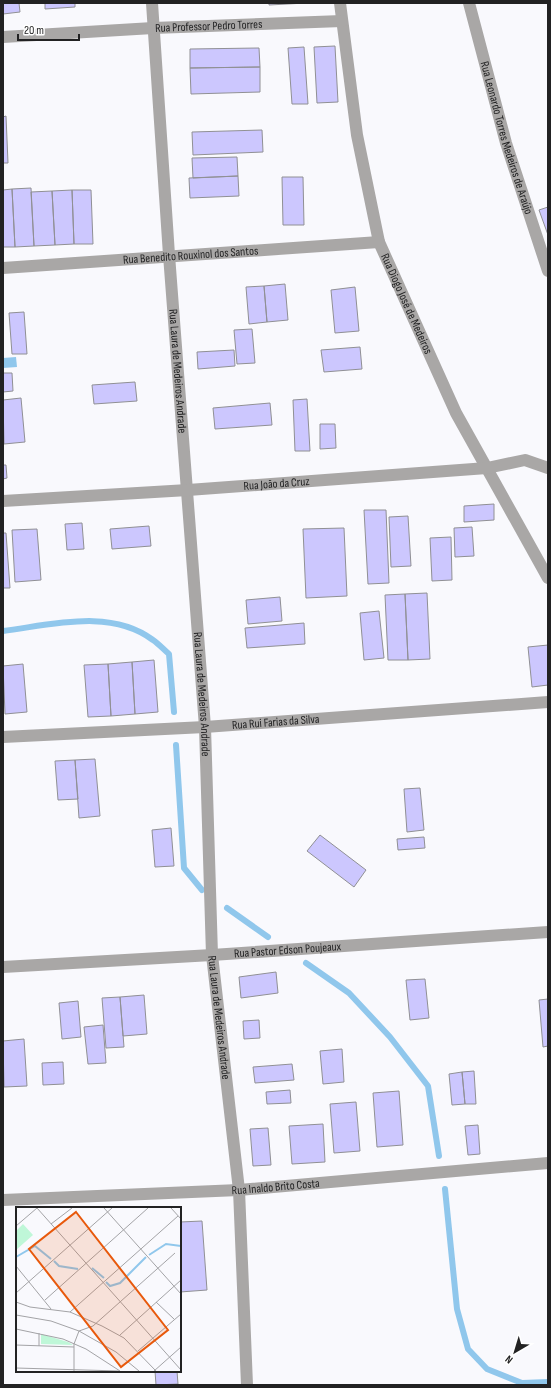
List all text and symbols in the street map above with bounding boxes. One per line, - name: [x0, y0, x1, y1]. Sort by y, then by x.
- scale bar: [18, 16, 79, 42]
- street label: Rua Professor Pedro Torres: [155, 17, 263, 36]
- text: 20 m: [24, 23, 44, 38]
- street label: Rua Leonardo Torres Medeiros de Araújo: [477, 60, 536, 216]
- street label: Rua Benedito Rouxinol dos Santos: [122, 243, 259, 268]
- street label: Rua Diogo José de Medeiros: [377, 251, 435, 357]
- street label: Rua Laura de Medeiros Andrade: [165, 308, 190, 434]
- street label: Rua João da Cruz: [243, 474, 311, 494]
- street label: Rua Laura de Medeiros Andrade: [190, 631, 213, 757]
- street label: Rua Rui Farias da Silva: [231, 712, 320, 733]
- street label: Rua Pastor Edson Poujeaux: [233, 939, 342, 961]
- street label: Rua Laura de Medeiros Andrade: [204, 955, 233, 1081]
- street label: Rua Inaldo Brito Costa: [231, 1176, 321, 1198]
- inset map: [16, 1207, 181, 1372]
- north arrow: [495, 1332, 535, 1372]
- text: N: [503, 1352, 515, 1366]

